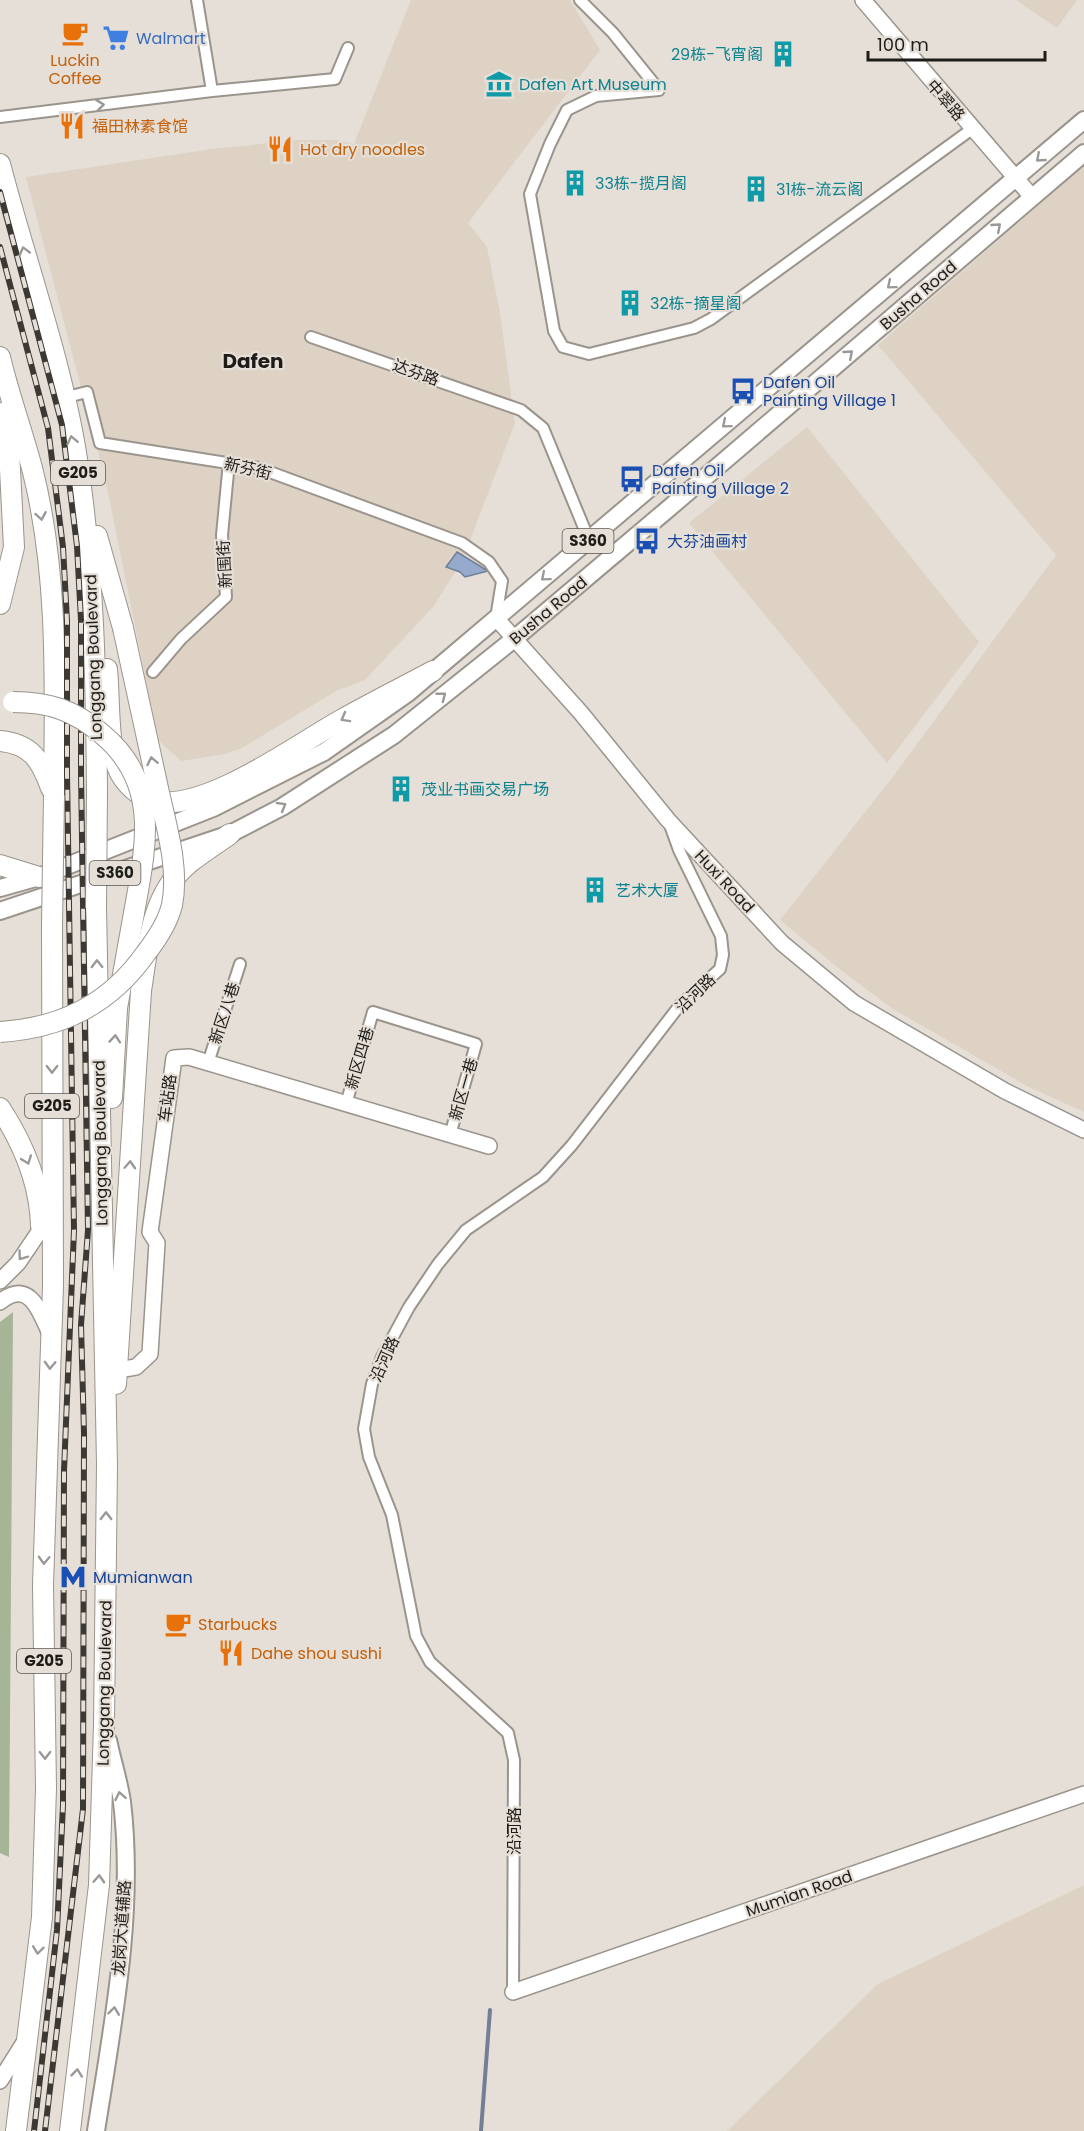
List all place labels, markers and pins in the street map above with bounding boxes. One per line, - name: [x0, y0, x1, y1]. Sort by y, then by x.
- cafe icon: Luckin Coffee: [60, 18, 90, 48]
- supermarket icon: Walmart: [101, 23, 131, 53]
- place label: Walmart: [136, 27, 206, 50]
- building icon: 29栋-飞宵阁: [768, 39, 798, 69]
- place label: 29栋-飞宵阁: [671, 43, 763, 66]
- place label: Luckin Coffee: [49, 49, 102, 90]
- museum icon: Dafen Art Museum: [484, 69, 514, 99]
- place label: Dafen Art Museum: [519, 73, 667, 96]
- restaurant icon: 福田林素食馆: [57, 111, 87, 141]
- place label: 福田林素食馆: [92, 115, 188, 138]
- restaurant icon: Hot dry noodles: [265, 134, 295, 164]
- place label: Hot dry noodles: [300, 138, 425, 161]
- building icon: 33栋-揽月阁: [560, 168, 590, 198]
- place label: 33栋-揽月阁: [595, 172, 687, 195]
- building icon: 31栋-流云阁: [741, 174, 771, 204]
- place label: 31栋-流云阁: [776, 178, 863, 201]
- building icon: 32栋-摘星阁: [615, 288, 645, 318]
- place label: 32栋-摘星阁: [650, 292, 741, 315]
- place label: Dafen Oil Painting Village 1: [763, 371, 896, 412]
- bus stop icon: Dafen Oil Painting Village 1: [728, 376, 758, 406]
- place label: Dafen Oil Painting Village 2: [652, 459, 789, 500]
- bus stop icon: Dafen Oil Painting Village 2: [617, 464, 647, 494]
- bus stop icon: 大芬油画村: [632, 526, 662, 556]
- place label: 大芬油画村: [667, 530, 747, 553]
- building icon: 茂业书画交易广场: [386, 774, 416, 804]
- place label: 茂业书画交易广场: [421, 778, 549, 801]
- building icon: 艺术大厦: [580, 875, 610, 905]
- place label: 艺术大厦: [615, 879, 679, 902]
- metro station icon: Mumianwan: [58, 1562, 88, 1592]
- place label: Mumianwan: [93, 1566, 193, 1589]
- cafe icon: Starbucks: [163, 1609, 193, 1639]
- place label: Starbucks: [198, 1613, 277, 1636]
- restaurant icon: Dahe shou sushi: [216, 1638, 246, 1668]
- place label: Dahe shou sushi: [251, 1642, 382, 1665]

